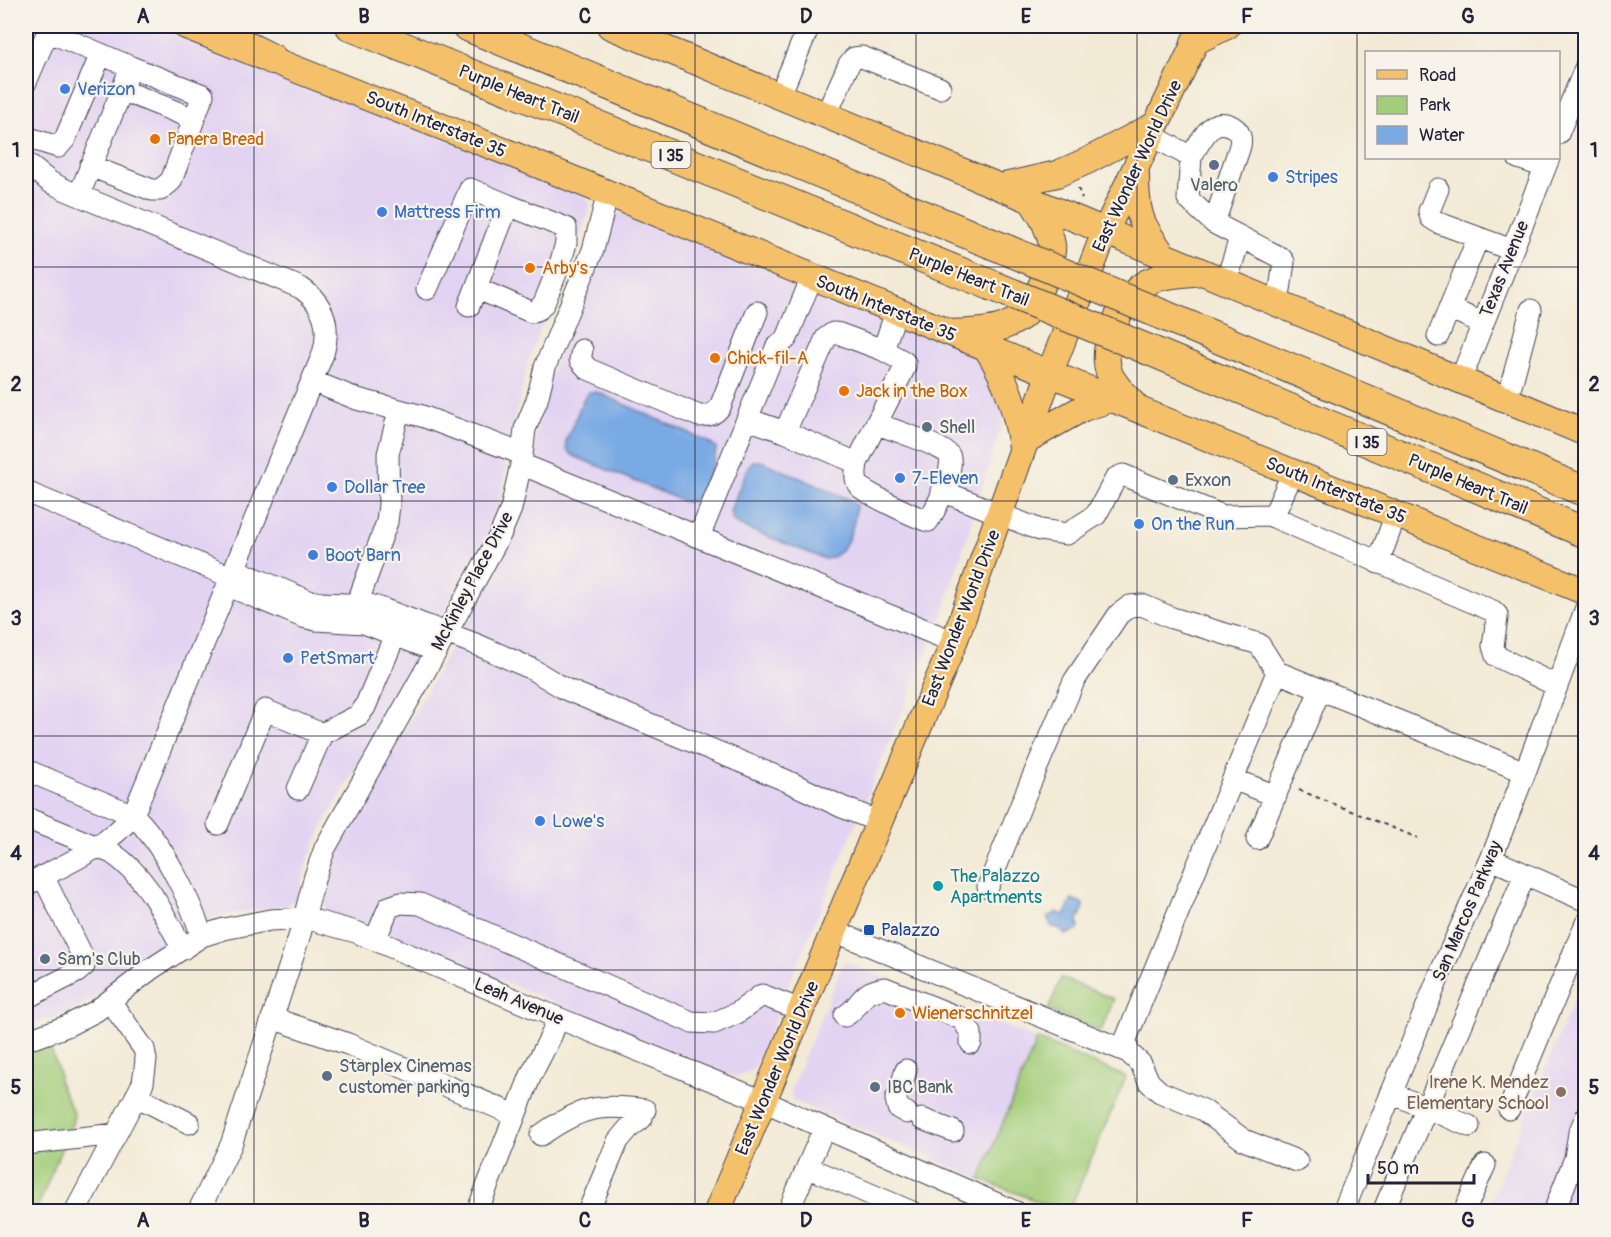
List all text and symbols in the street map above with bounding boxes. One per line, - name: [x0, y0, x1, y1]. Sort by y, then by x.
- text: A: [137, 4, 150, 29]
- text: B: [358, 4, 370, 29]
- text: C: [579, 4, 591, 29]
- text: D: [800, 4, 813, 29]
- text: E: [1021, 4, 1032, 29]
- text: F: [1241, 4, 1253, 29]
- text: G: [1461, 4, 1475, 29]
- legend: [1365, 51, 1560, 159]
- street label: Purple Heart Trail: [455, 60, 583, 129]
- text: Road: [1419, 64, 1456, 87]
- street label: East Wonder World Drive: [1087, 76, 1187, 256]
- place label: Verizon: [77, 78, 135, 101]
- marker: Verizon: [58, 82, 72, 96]
- street label: South Interstate 35: [362, 86, 509, 163]
- text: Park: [1419, 94, 1451, 117]
- text: Water: [1419, 124, 1465, 147]
- place label: Panera Bread: [167, 128, 264, 151]
- marker: Panera Bread: [148, 132, 162, 146]
- text: 1: [12, 138, 20, 163]
- text: 1: [1590, 138, 1598, 163]
- road number: I 35: [652, 142, 690, 168]
- marker: Valero: [1207, 158, 1221, 172]
- place label: Stripes: [1285, 166, 1338, 189]
- marker: Stripes: [1266, 170, 1280, 184]
- place label: Valero: [1190, 174, 1238, 197]
- place label: Mattress Firm: [394, 201, 501, 224]
- marker: Mattress Firm: [375, 205, 389, 219]
- street label: Texas Avenue: [1475, 217, 1534, 321]
- street label: Purple Heart Trail: [905, 243, 1033, 312]
- place label: Arby's: [542, 257, 588, 280]
- marker: Arby's: [523, 261, 537, 275]
- street label: South Interstate 35: [812, 270, 959, 347]
- place label: Chick-fil-A: [727, 347, 809, 370]
- marker: Chick-fil-A: [708, 351, 722, 365]
- text: 2: [10, 372, 22, 397]
- text: 2: [1588, 372, 1600, 397]
- place label: Jack in the Box: [856, 380, 968, 403]
- marker: Jack in the Box: [837, 384, 851, 398]
- place label: Shell: [939, 416, 975, 439]
- marker: Shell: [920, 420, 934, 434]
- road number: I 35: [1348, 429, 1386, 455]
- street label: Purple Heart Trail: [1404, 449, 1531, 520]
- street label: South Interstate 35: [1262, 452, 1409, 529]
- place label: 7-Eleven: [912, 467, 979, 490]
- place label: Exxon: [1185, 469, 1231, 492]
- marker: 7-Eleven: [893, 471, 907, 485]
- marker: Exxon: [1166, 473, 1180, 487]
- place label: Dollar Tree: [344, 476, 426, 499]
- marker: Dollar Tree: [325, 480, 339, 494]
- street label: McKinley Place Drive: [426, 508, 519, 655]
- place label: On the Run: [1151, 513, 1235, 536]
- marker: On the Run: [1132, 517, 1146, 531]
- street label: East Wonder World Drive: [917, 527, 1006, 710]
- place label: Boot Barn: [325, 544, 401, 567]
- marker: Boot Barn: [306, 548, 320, 562]
- text: 3: [10, 606, 22, 631]
- text: 3: [1588, 606, 1600, 631]
- place label: PetSmart: [300, 647, 375, 670]
- marker: PetSmart: [281, 651, 295, 665]
- place label: Lowe's: [552, 810, 604, 833]
- marker: Lowe's: [533, 814, 547, 828]
- street label: San Marcos Parkway: [1427, 837, 1508, 985]
- text: 4: [10, 841, 22, 866]
- text: 4: [1588, 841, 1600, 866]
- place label: The Palazzo Apartments: [950, 865, 1042, 909]
- marker: The Palazzo Apartments: [931, 879, 945, 893]
- place label: Palazzo: [881, 919, 940, 942]
- marker: Palazzo: [862, 923, 876, 937]
- place label: Sam's Club: [57, 948, 141, 971]
- marker: Sam's Club: [38, 952, 52, 966]
- street label: Leah Avenue: [471, 972, 567, 1031]
- street label: East Wonder World Drive: [730, 977, 825, 1159]
- place label: Wienerschnitzel: [912, 1002, 1033, 1025]
- marker: Wienerschnitzel: [893, 1006, 907, 1020]
- place label: Starplex Cinemas customer parking: [339, 1055, 472, 1099]
- marker: Starplex Cinemas customer parking: [320, 1069, 334, 1083]
- place label: Irene K. Mendez Elementary School: [1407, 1071, 1549, 1115]
- text: 5: [11, 1075, 22, 1100]
- text: 5: [1589, 1075, 1600, 1100]
- place label: IBC Bank: [887, 1076, 953, 1099]
- marker: IBC Bank: [868, 1080, 882, 1094]
- marker: Irene K. Mendez Elementary School: [1554, 1085, 1568, 1099]
- scale bar: [1368, 1147, 1474, 1185]
- text: 50 m: [1377, 1157, 1419, 1180]
- text: A: [137, 1208, 150, 1233]
- text: B: [358, 1208, 370, 1233]
- text: C: [579, 1208, 591, 1233]
- text: D: [800, 1208, 813, 1233]
- text: E: [1021, 1208, 1032, 1233]
- text: F: [1241, 1208, 1253, 1233]
- text: G: [1461, 1208, 1475, 1233]

